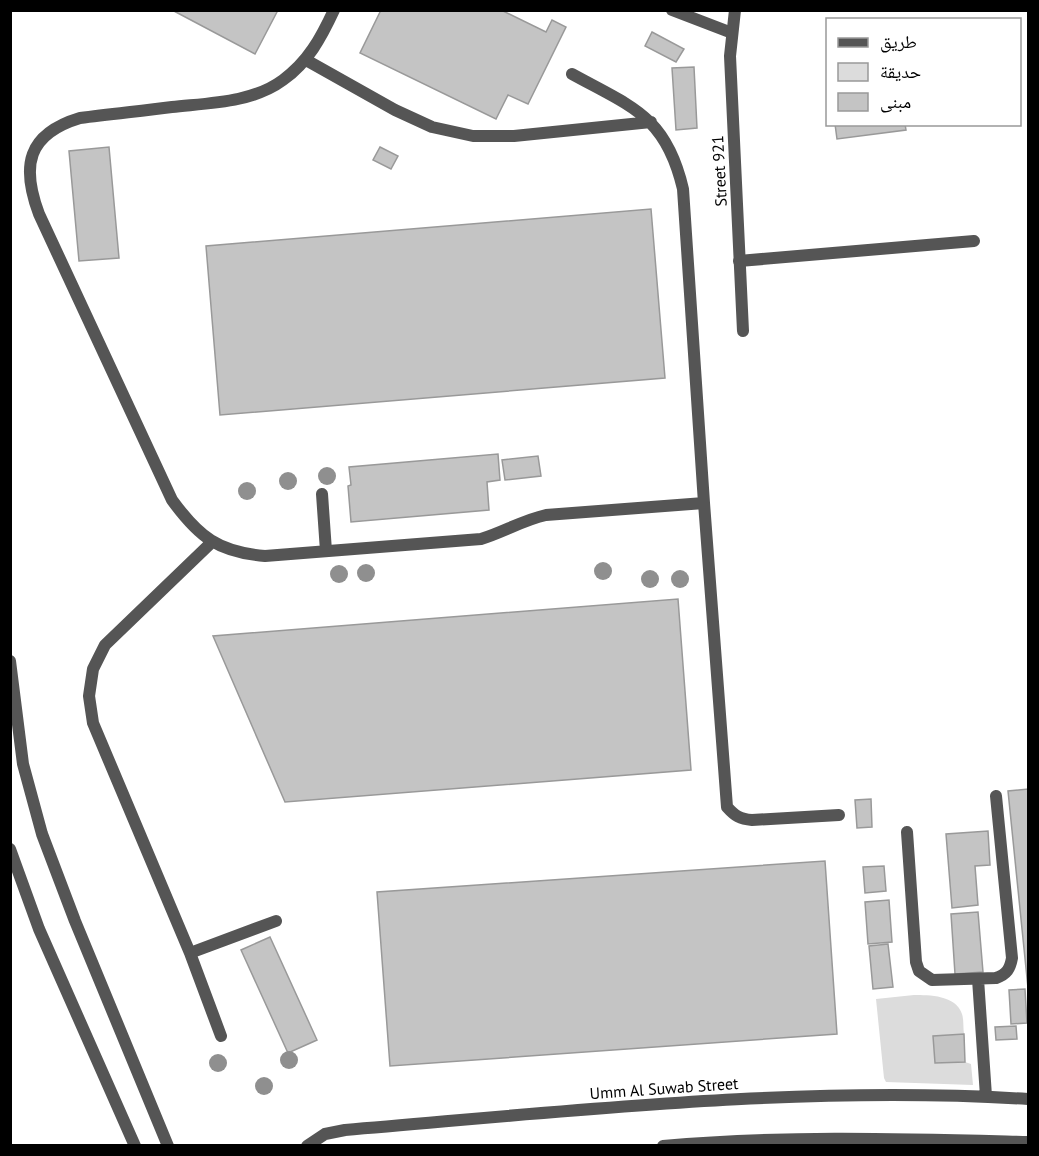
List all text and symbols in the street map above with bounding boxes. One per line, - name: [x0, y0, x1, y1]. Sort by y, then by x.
- legend: [826, 18, 1021, 126]
- text: طريق: [880, 30, 917, 53]
- text: حديقة: [880, 60, 921, 83]
- text: مبنى: [880, 90, 911, 113]
- street label: Street 921: [707, 135, 731, 207]
- street label: Umm Al Suwab Street: [589, 1073, 740, 1103]

